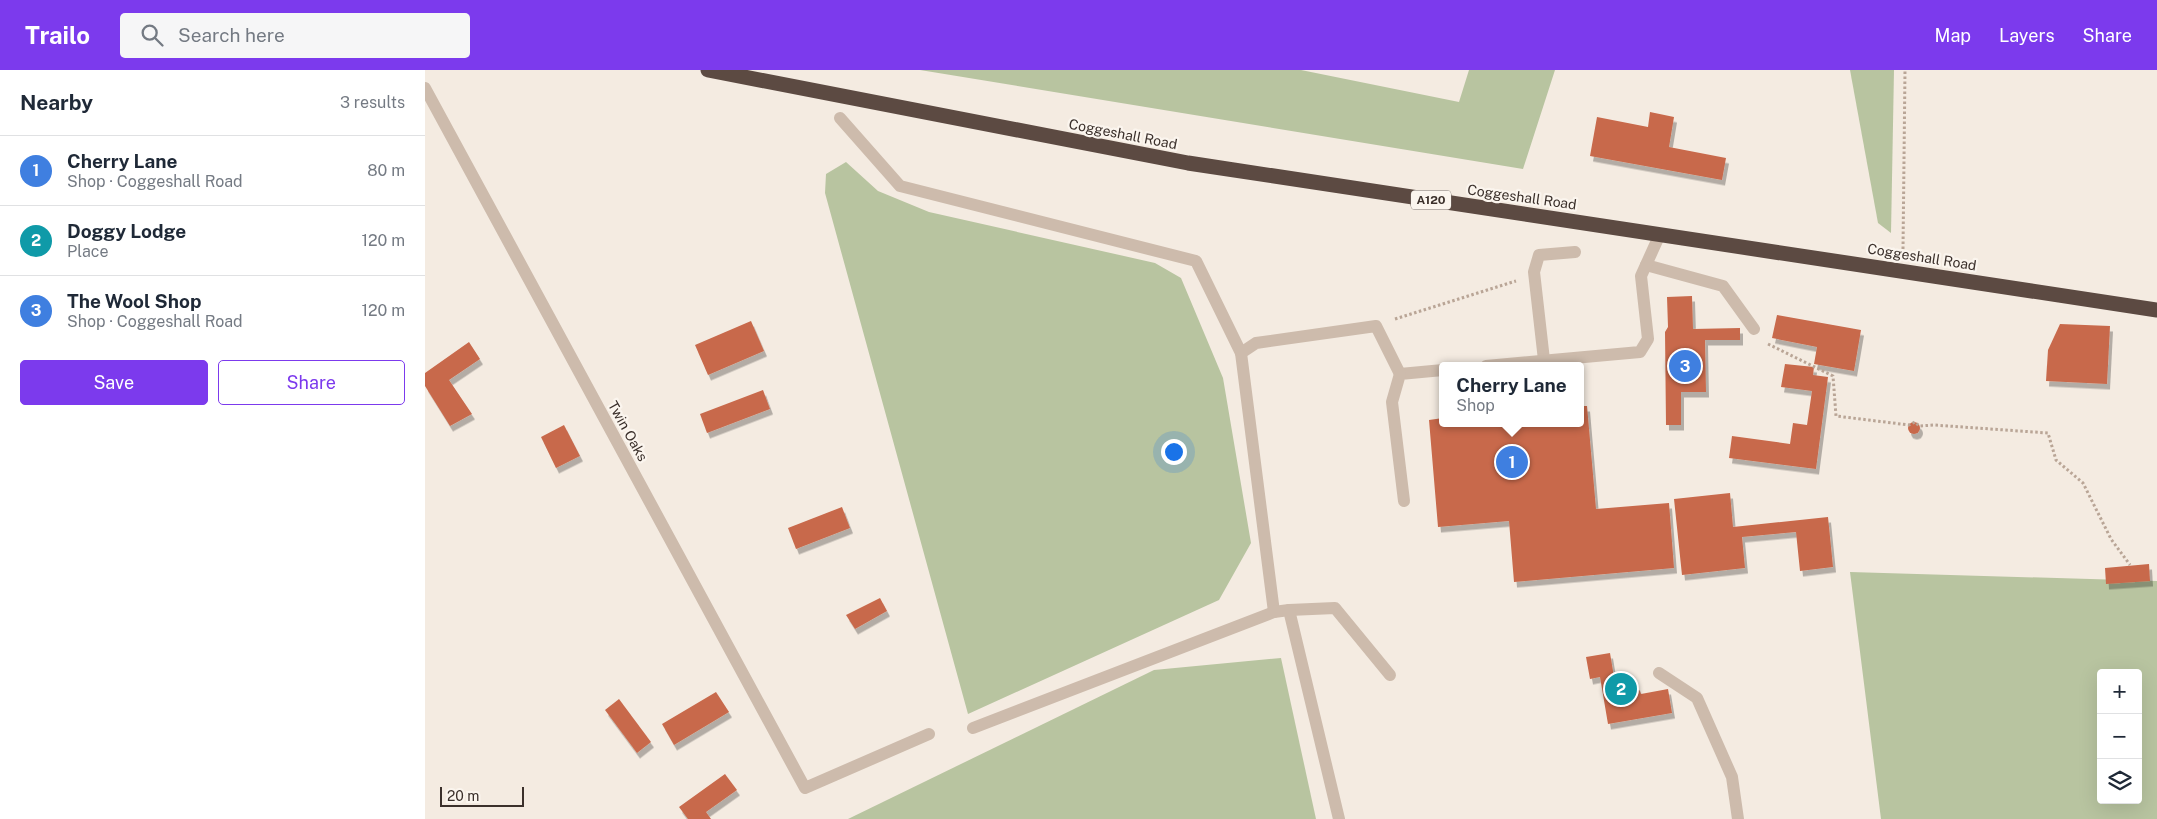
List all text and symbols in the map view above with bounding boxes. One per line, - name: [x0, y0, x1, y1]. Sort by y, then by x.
- search box: [120, 13, 470, 58]
- text: Trailo: [25, 21, 90, 49]
- icon: search: [138, 21, 166, 49]
- text: Search here: [178, 24, 285, 46]
- text: Map: [1935, 25, 1971, 46]
- text: Layers: [1999, 25, 2055, 46]
- text: Share: [2083, 25, 2132, 46]
- text: Nearby: [20, 90, 93, 115]
- text: 3 results: [340, 93, 405, 112]
- street label: Coggeshall Road: [1067, 116, 1179, 152]
- text: Cherry Lane: [67, 150, 177, 172]
- text: 1: [33, 161, 39, 180]
- text: 80 m: [367, 161, 405, 180]
- text: Shop · Coggeshall Road: [67, 172, 243, 191]
- street label: Coggeshall Road: [1466, 181, 1578, 213]
- road number: A120: [1411, 190, 1451, 210]
- text: Doggy Lodge: [67, 220, 186, 242]
- text: 2: [31, 231, 41, 250]
- text: 120 m: [361, 231, 405, 250]
- street label: Coggeshall Road: [1866, 240, 1978, 274]
- text: Place: [67, 242, 109, 261]
- text: The Wool Shop: [67, 290, 201, 312]
- text: 3: [31, 301, 41, 320]
- text: 120 m: [361, 301, 405, 320]
- text: Shop · Coggeshall Road: [67, 312, 243, 331]
- pin: 3: [1669, 347, 1701, 385]
- button: Save: [20, 360, 208, 405]
- button: Share: [218, 360, 405, 405]
- popup: [1439, 362, 1584, 427]
- text: Cherry Lane: [1456, 374, 1567, 396]
- text: Shop: [1456, 396, 1495, 415]
- street label: Twin Oaks: [605, 398, 651, 464]
- your location: [1161, 439, 1187, 465]
- pin: 1: [1496, 443, 1528, 481]
- map controls: [2097, 669, 2142, 804]
- button: +: [2097, 669, 2142, 714]
- pin: 2: [1605, 670, 1637, 708]
- button: −: [2097, 714, 2142, 759]
- button: layers: [2097, 759, 2142, 804]
- scale bar: [440, 784, 524, 807]
- text: 20 m: [447, 788, 479, 804]

